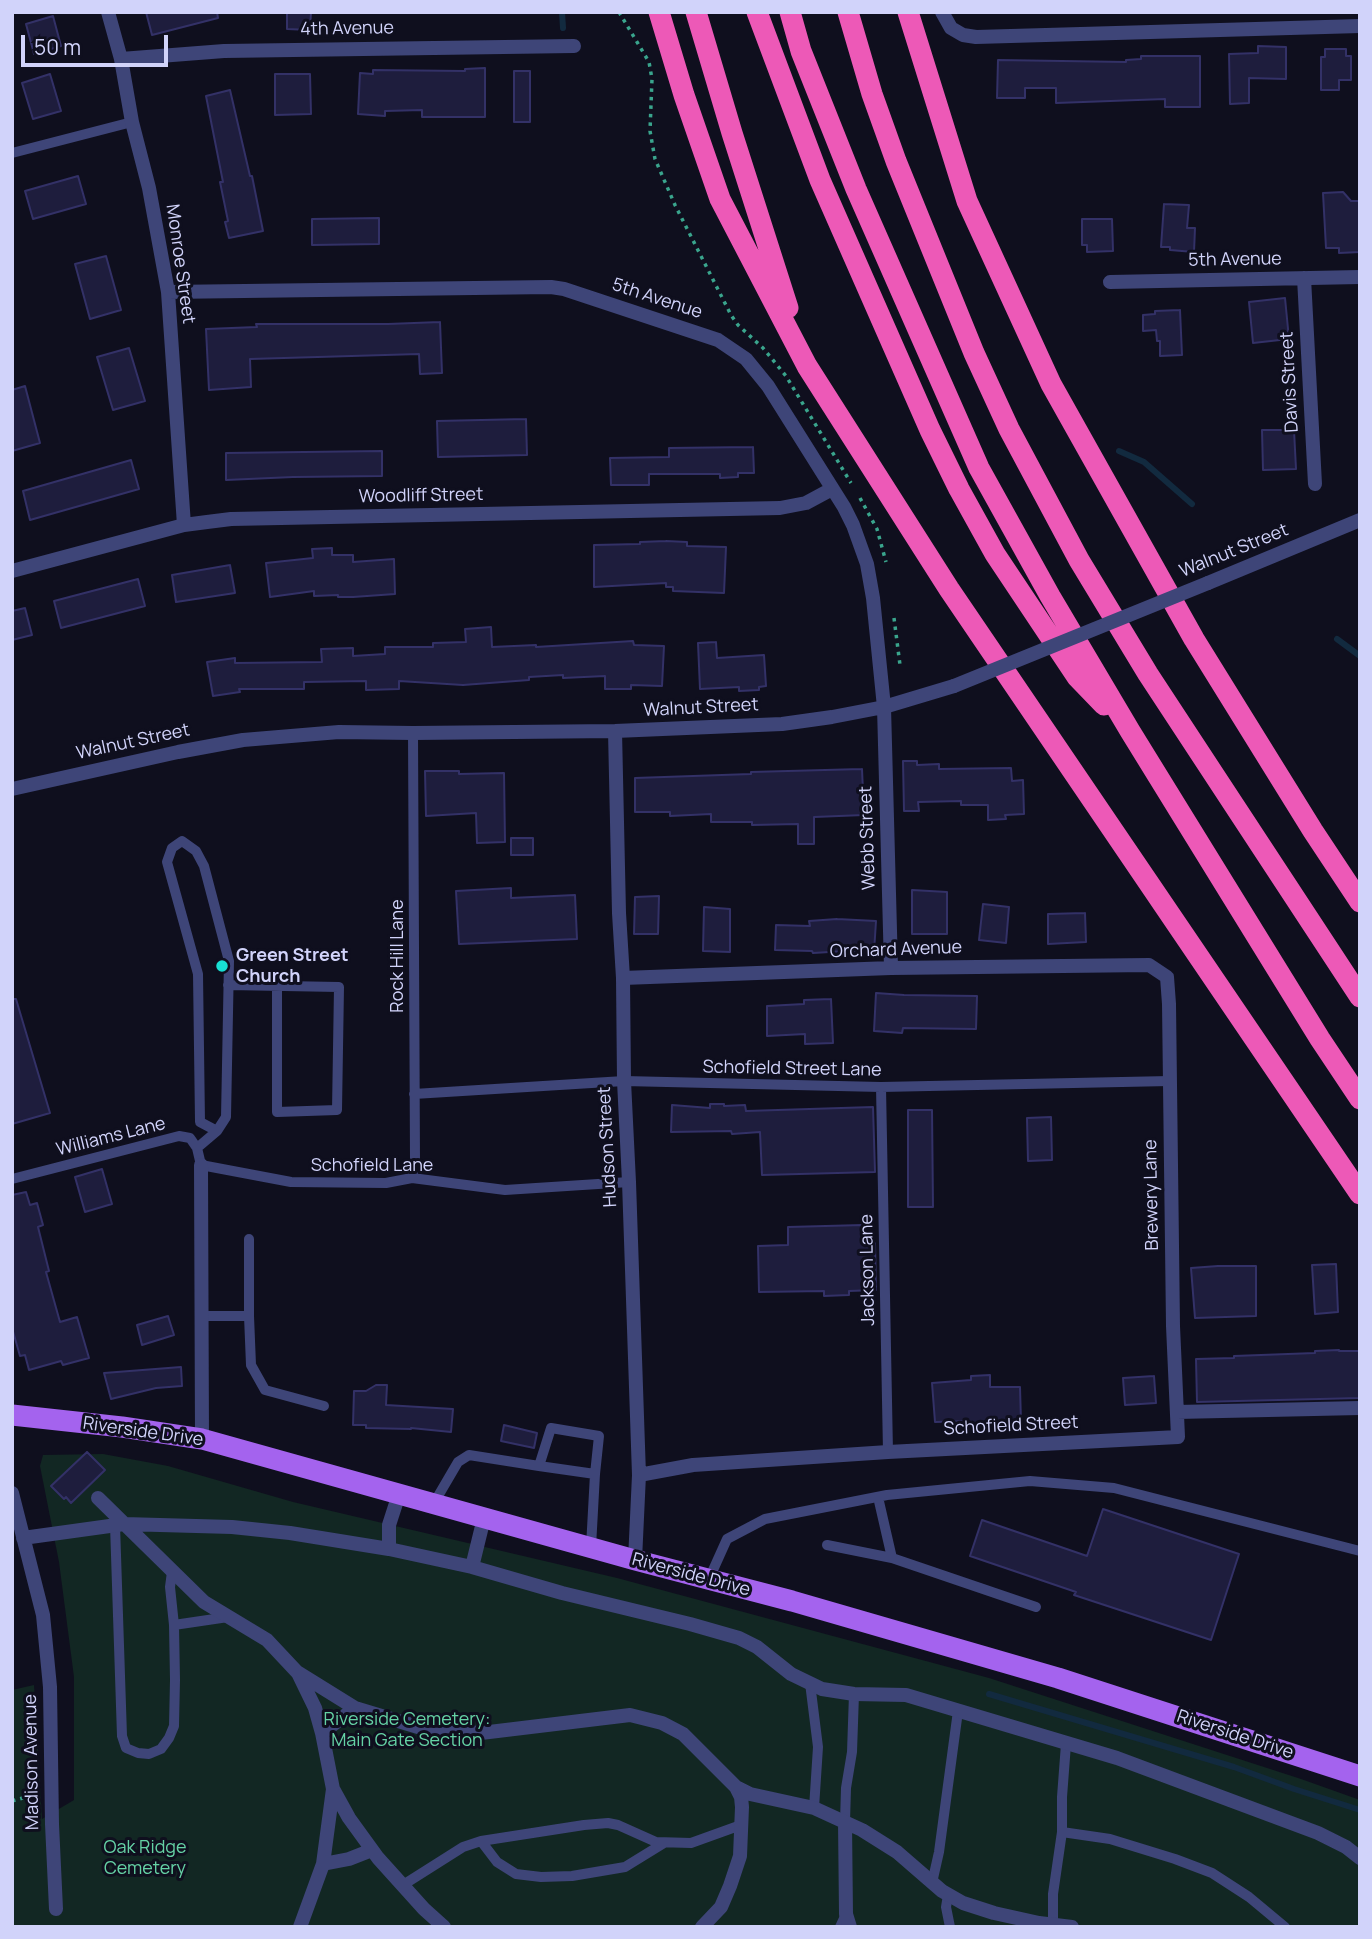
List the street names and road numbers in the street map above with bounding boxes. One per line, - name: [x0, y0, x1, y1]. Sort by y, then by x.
- street label: 4th Avenue: [300, 17, 394, 41]
- street label: Monroe Street: [161, 203, 199, 325]
- street label: 5th Avenue: [1188, 248, 1282, 272]
- street label: 5th Avenue: [609, 274, 705, 324]
- street label: Davis Street: [1277, 331, 1303, 433]
- street label: Woodliff Street: [359, 484, 483, 508]
- street label: Walnut Street: [1177, 519, 1291, 583]
- street label: Walnut Street: [643, 694, 759, 722]
- street label: Walnut Street: [74, 719, 192, 765]
- street label: Webb Street: [855, 786, 881, 890]
- street label: Rock Hill Lane: [387, 899, 409, 1013]
- street label: Orchard Avenue: [830, 937, 962, 963]
- street label: Schofield Street Lane: [702, 1057, 882, 1081]
- street label: Hudson Street: [594, 1086, 622, 1208]
- street label: Williams Lane: [54, 1113, 168, 1161]
- street label: Brewery Lane: [1140, 1139, 1164, 1251]
- street label: Schofield Lane: [311, 1155, 433, 1177]
- street label: Jackson Lane: [856, 1214, 880, 1326]
- street label: Schofield Street: [943, 1412, 1079, 1440]
- street label: Riverside Drive: [81, 1413, 205, 1451]
- street label: Riverside Drive: [630, 1549, 752, 1601]
- street label: Madison Avenue: [20, 1694, 44, 1830]
- street label: Riverside Drive: [1174, 1706, 1296, 1764]

